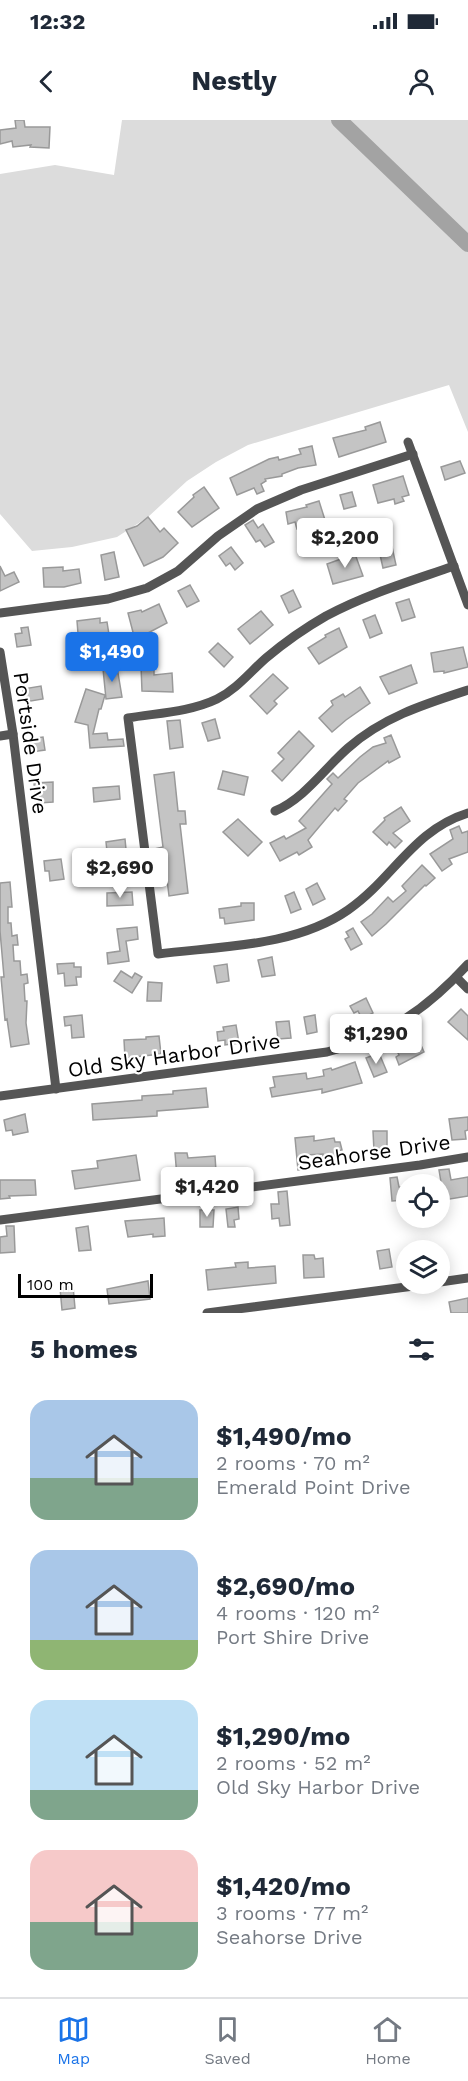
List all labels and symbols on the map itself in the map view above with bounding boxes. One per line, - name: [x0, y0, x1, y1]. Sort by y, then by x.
- pin: $2,200: [296, 518, 394, 569]
- pin: $1,490: [63, 632, 161, 683]
- street label: Portside Drive: [9, 670, 53, 816]
- pin: $2,690: [71, 848, 169, 899]
- pin: $1,290: [327, 1014, 425, 1065]
- street label: Old Sky Harbor Drive: [66, 1028, 282, 1082]
- street label: Seahorse Drive: [296, 1129, 452, 1175]
- pin: $1,420: [158, 1167, 256, 1218]
- scale bar: [18, 1271, 153, 1298]

